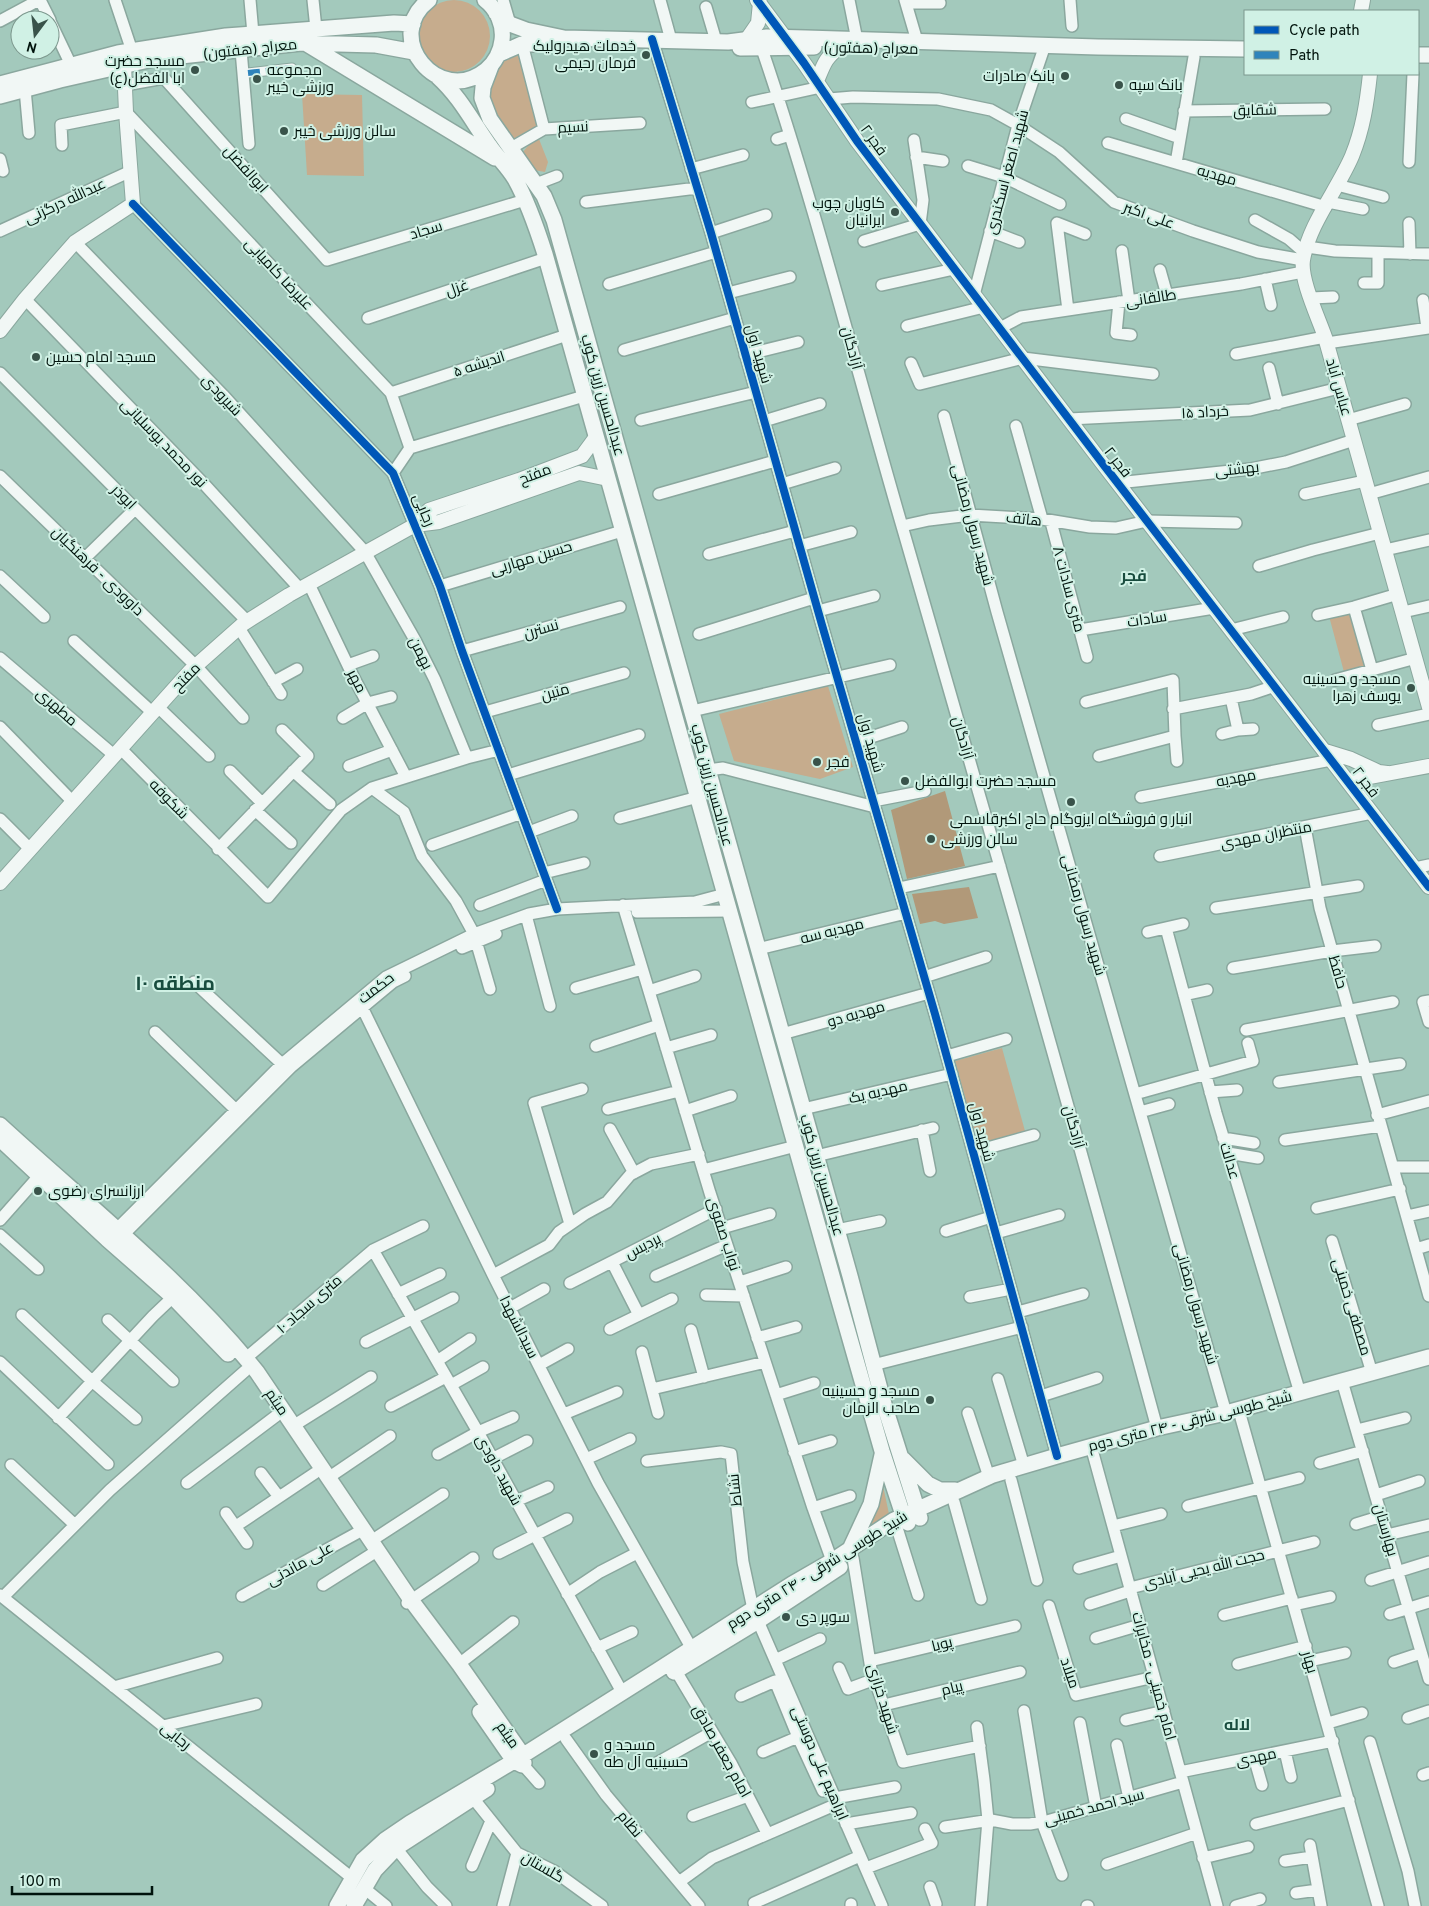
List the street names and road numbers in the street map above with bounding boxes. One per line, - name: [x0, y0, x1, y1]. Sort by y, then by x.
- street label: معراج (هفتون): [202, 36, 298, 65]
- street label: معراج (هفتون): [823, 39, 919, 60]
- street label: شقایق: [1233, 102, 1277, 121]
- street label: شهید اصغر اسکندری: [983, 108, 1034, 237]
- street label: نسیم: [557, 118, 589, 139]
- street label: فجر ۲: [855, 122, 890, 160]
- street label: ابوالفضل: [219, 142, 271, 198]
- street label: مهدیه: [1195, 162, 1239, 191]
- street label: عبدالله درگزنی: [21, 173, 109, 230]
- street label: علی اکبر: [1120, 198, 1176, 234]
- street label: سجاد: [408, 218, 445, 245]
- street label: علیرضا کامیابی: [240, 235, 316, 315]
- street label: غزل: [443, 277, 472, 302]
- street label: طالقانی: [1125, 286, 1178, 313]
- street label: شهید اول: [740, 323, 775, 386]
- street label: آزادگان: [836, 325, 865, 372]
- street label: عبدالحسین زرین کوب: [575, 332, 628, 458]
- street label: اندیشه ۵: [451, 348, 508, 383]
- street label: عباس آباد: [1320, 356, 1355, 418]
- street label: شیرودی: [197, 371, 245, 421]
- street label: نور محمد یوسلیانی: [116, 396, 210, 492]
- street label: ۱۵ خرداد: [1181, 403, 1229, 424]
- street label: فجر ۲: [1099, 444, 1135, 482]
- street label: بهشتی: [1214, 459, 1260, 482]
- street label: مفتح: [517, 461, 554, 490]
- street label: شهید رسول رمضانی: [946, 463, 997, 588]
- street label: ابوذر: [106, 481, 140, 515]
- street label: رجایی: [407, 491, 438, 530]
- street label: هاتف: [1005, 509, 1043, 532]
- street label: داوودی - فرهنگیان: [47, 523, 147, 621]
- street label: حسین مهاربی: [488, 538, 575, 581]
- street label: ۸ متری سادات: [1047, 544, 1088, 635]
- street label: سادات: [1126, 608, 1168, 633]
- street label: نسترن: [522, 616, 561, 645]
- street label: بهمن: [403, 634, 436, 673]
- street label: مفتح: [169, 660, 205, 697]
- street label: مهر: [341, 666, 370, 697]
- street label: متین: [539, 680, 572, 707]
- street label: مطهری: [31, 685, 81, 731]
- street label: شهید اول: [852, 712, 887, 775]
- street label: آزادگان: [946, 715, 977, 762]
- street label: عبدالحسین زرین کوب: [685, 722, 736, 849]
- street label: فجر ۲: [1347, 764, 1383, 802]
- street label: مهدیه: [1215, 766, 1258, 793]
- street label: شکوفه: [144, 776, 192, 824]
- street label: منتظران مهدی: [1219, 818, 1314, 855]
- street label: شهید رسول رمضانی: [1056, 853, 1109, 978]
- street label: مهدیه سه: [799, 915, 866, 950]
- street label: حافظ: [1323, 954, 1350, 991]
- street label: حکمت: [355, 969, 399, 1009]
- street label: مهدیه دو: [825, 998, 887, 1033]
- street label: مهدیه یک: [847, 1077, 910, 1109]
- street label: شهید اول: [964, 1101, 998, 1164]
- street label: آزادگان: [1057, 1104, 1088, 1151]
- street label: عبدالحسین زرین کوب: [794, 1112, 847, 1238]
- street label: عدالت: [1214, 1141, 1243, 1182]
- street label: نواب صفوی: [702, 1195, 743, 1274]
- street label: پردیس: [622, 1230, 665, 1265]
- street label: شهید رسول رمضانی: [1168, 1242, 1221, 1367]
- street label: مصطفی خمینی: [1327, 1257, 1374, 1358]
- street label: ۱۰ متری سجاد: [273, 1272, 347, 1339]
- street label: سیدالشهدا: [494, 1293, 542, 1362]
- street label: میثم: [260, 1386, 292, 1420]
- street label: شیخ طوسی شرقی - ۲۴ متری دوم: [1086, 1388, 1294, 1457]
- street label: شهید داودی: [470, 1432, 525, 1510]
- street label: نشاط: [725, 1473, 748, 1507]
- street label: بهارستان: [1368, 1502, 1401, 1559]
- street label: شیخ طوسی شرقی - ۲۴ متری دوم: [724, 1508, 912, 1635]
- street label: علی ماندنی: [264, 1539, 338, 1591]
- street label: حجت الله یحیی آبادی: [1141, 1544, 1267, 1595]
- street label: امام خمینی - مخابرات: [1126, 1610, 1179, 1743]
- street label: پویا: [930, 1634, 955, 1657]
- street label: بهار: [1296, 1648, 1321, 1676]
- street label: میلاد: [1054, 1656, 1083, 1691]
- street label: شهید خرازی: [862, 1662, 901, 1737]
- street label: پیام: [939, 1678, 965, 1701]
- street label: امام جعفر صادق: [687, 1702, 754, 1802]
- street label: ابراهیم علی دوستی: [786, 1704, 851, 1823]
- street label: رجایی: [156, 1719, 194, 1755]
- street label: میثم: [491, 1719, 523, 1753]
- street label: مهدی: [1234, 1745, 1278, 1772]
- street label: سید احمد خمینی: [1042, 1786, 1147, 1831]
- street label: نظام: [612, 1808, 645, 1842]
- street label: گلستان: [517, 1848, 567, 1888]

